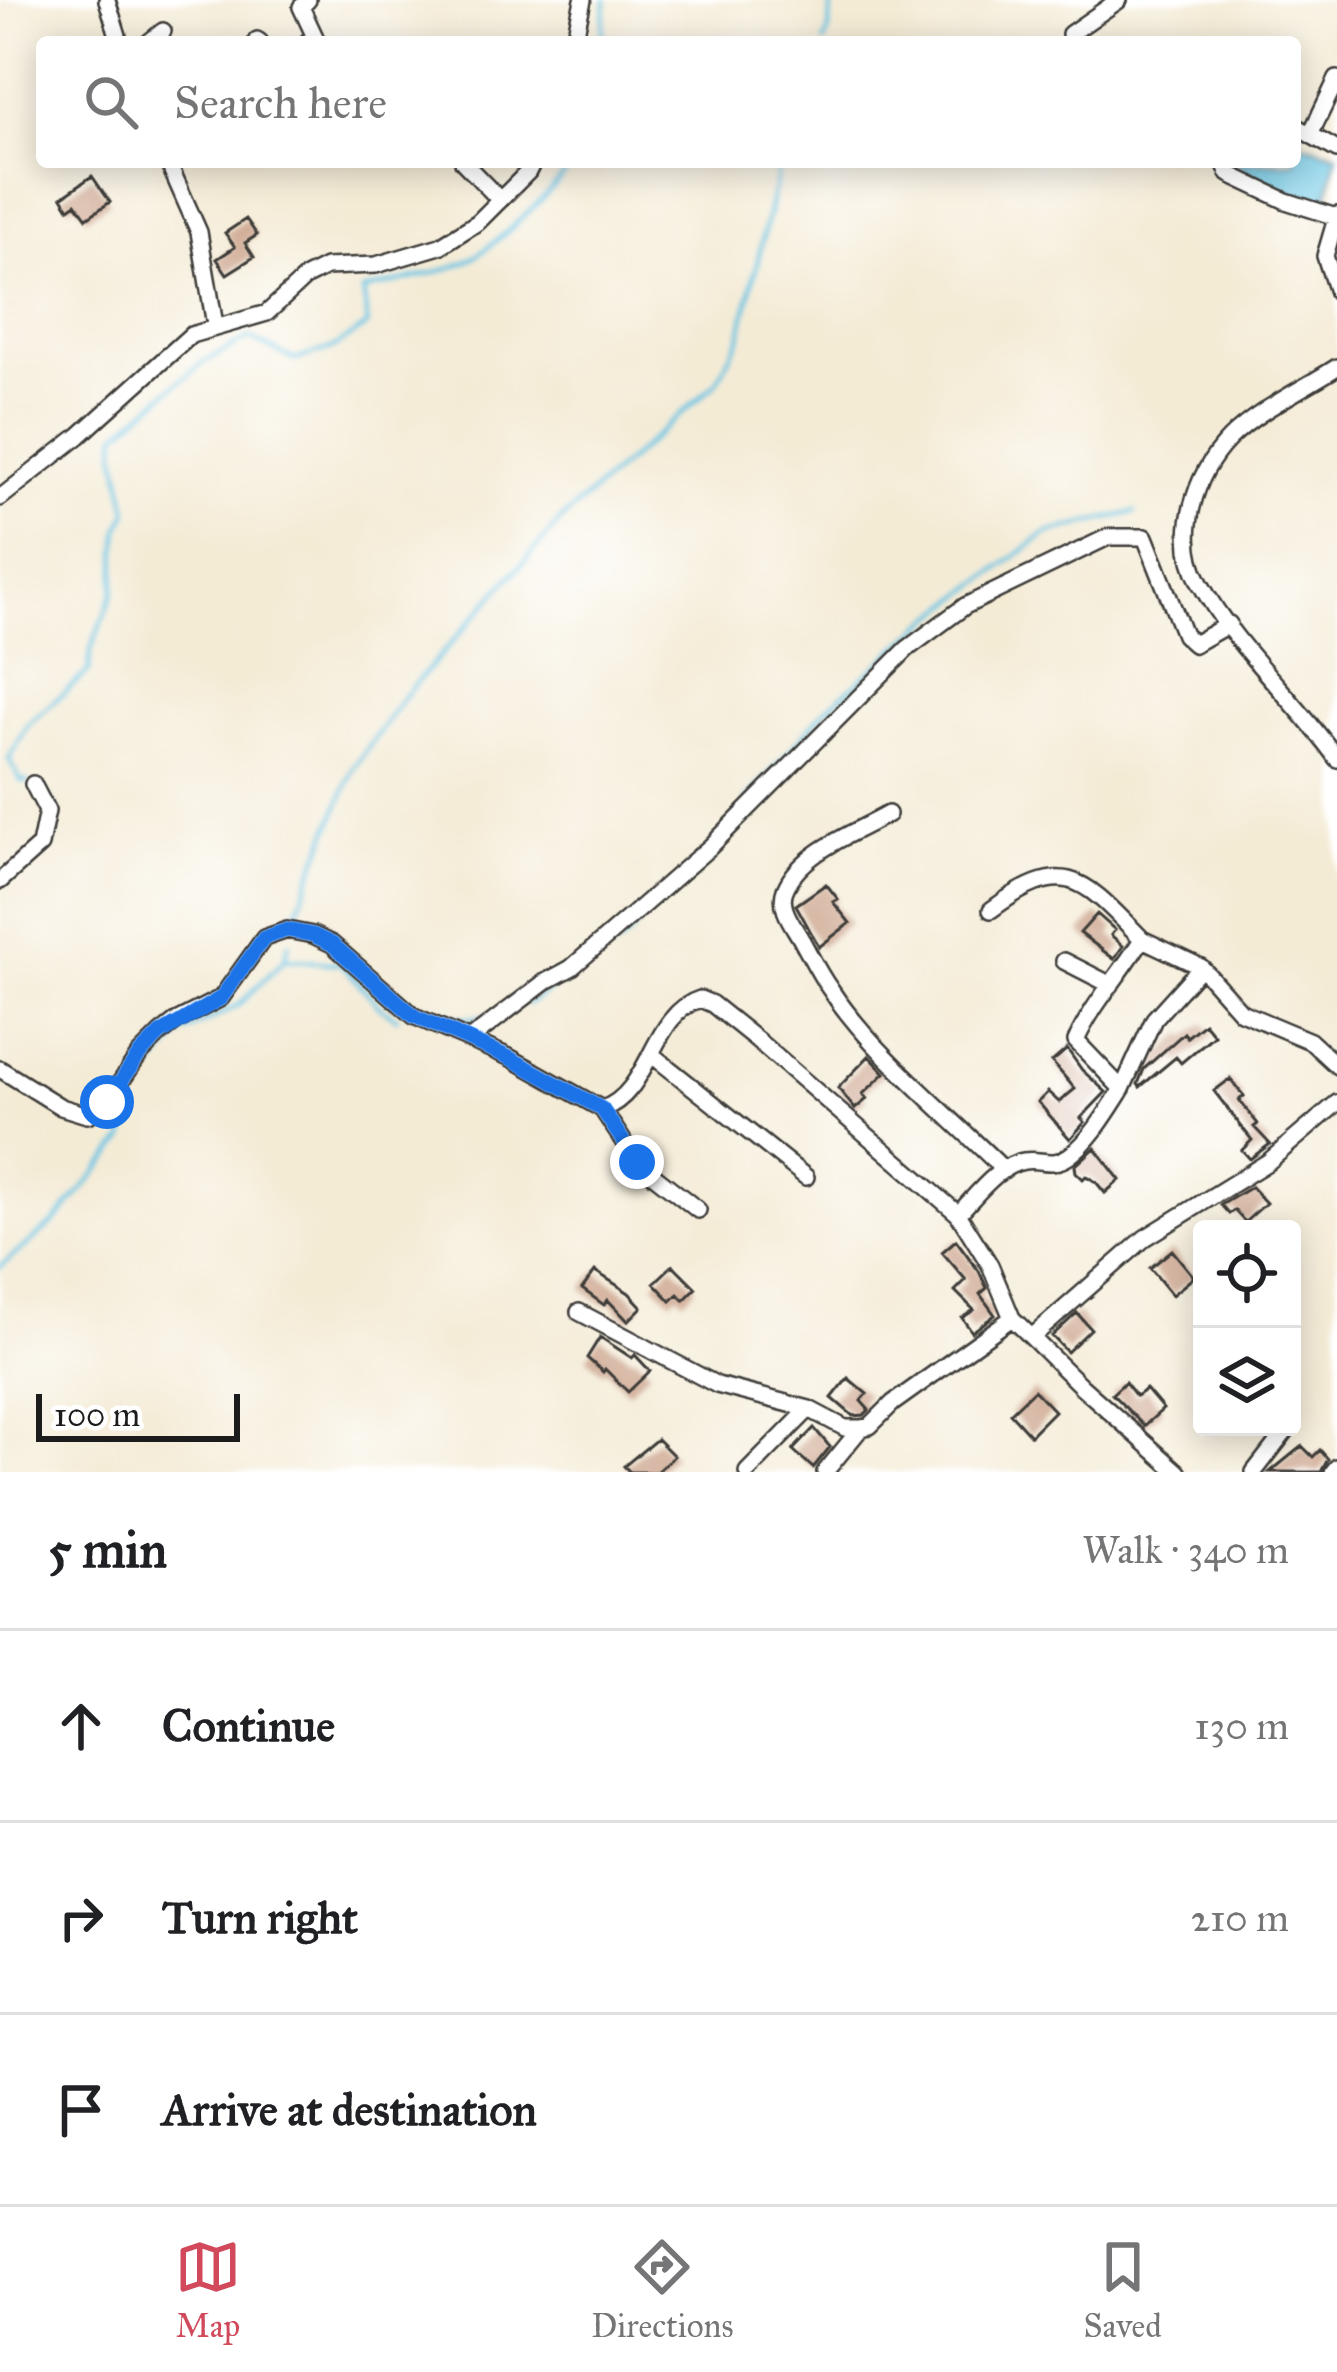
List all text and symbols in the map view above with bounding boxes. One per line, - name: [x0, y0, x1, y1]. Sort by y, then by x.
- search box: [36, 36, 1301, 168]
- icon: search: [78, 69, 144, 135]
- text: Search here: [174, 75, 387, 130]
- route start: [80, 1075, 134, 1129]
- route end: [610, 1135, 664, 1189]
- map controls: [1193, 1220, 1301, 1436]
- button: locate: [1193, 1220, 1301, 1328]
- button: layers: [1193, 1328, 1301, 1436]
- scale bar: [36, 1388, 240, 1441]
- text: 100 m: [54, 1395, 140, 1435]
- text: 5 min: [48, 1519, 167, 1581]
- text: Walk · 340 m: [1082, 1526, 1289, 1574]
- icon: ahead: [48, 1693, 114, 1759]
- text: Continue: [162, 1698, 335, 1753]
- text: 130 m: [1194, 1702, 1289, 1750]
- icon: right: [48, 1885, 114, 1951]
- text: Turn right: [162, 1890, 358, 1945]
- text: 210 m: [1191, 1894, 1289, 1942]
- icon: arrive: [48, 2077, 114, 2143]
- text: Arrive at destination: [162, 2082, 537, 2137]
- tab: Map: [175, 2234, 241, 2346]
- tab: Directions: [591, 2234, 733, 2346]
- tab: Saved: [1084, 2234, 1162, 2346]

